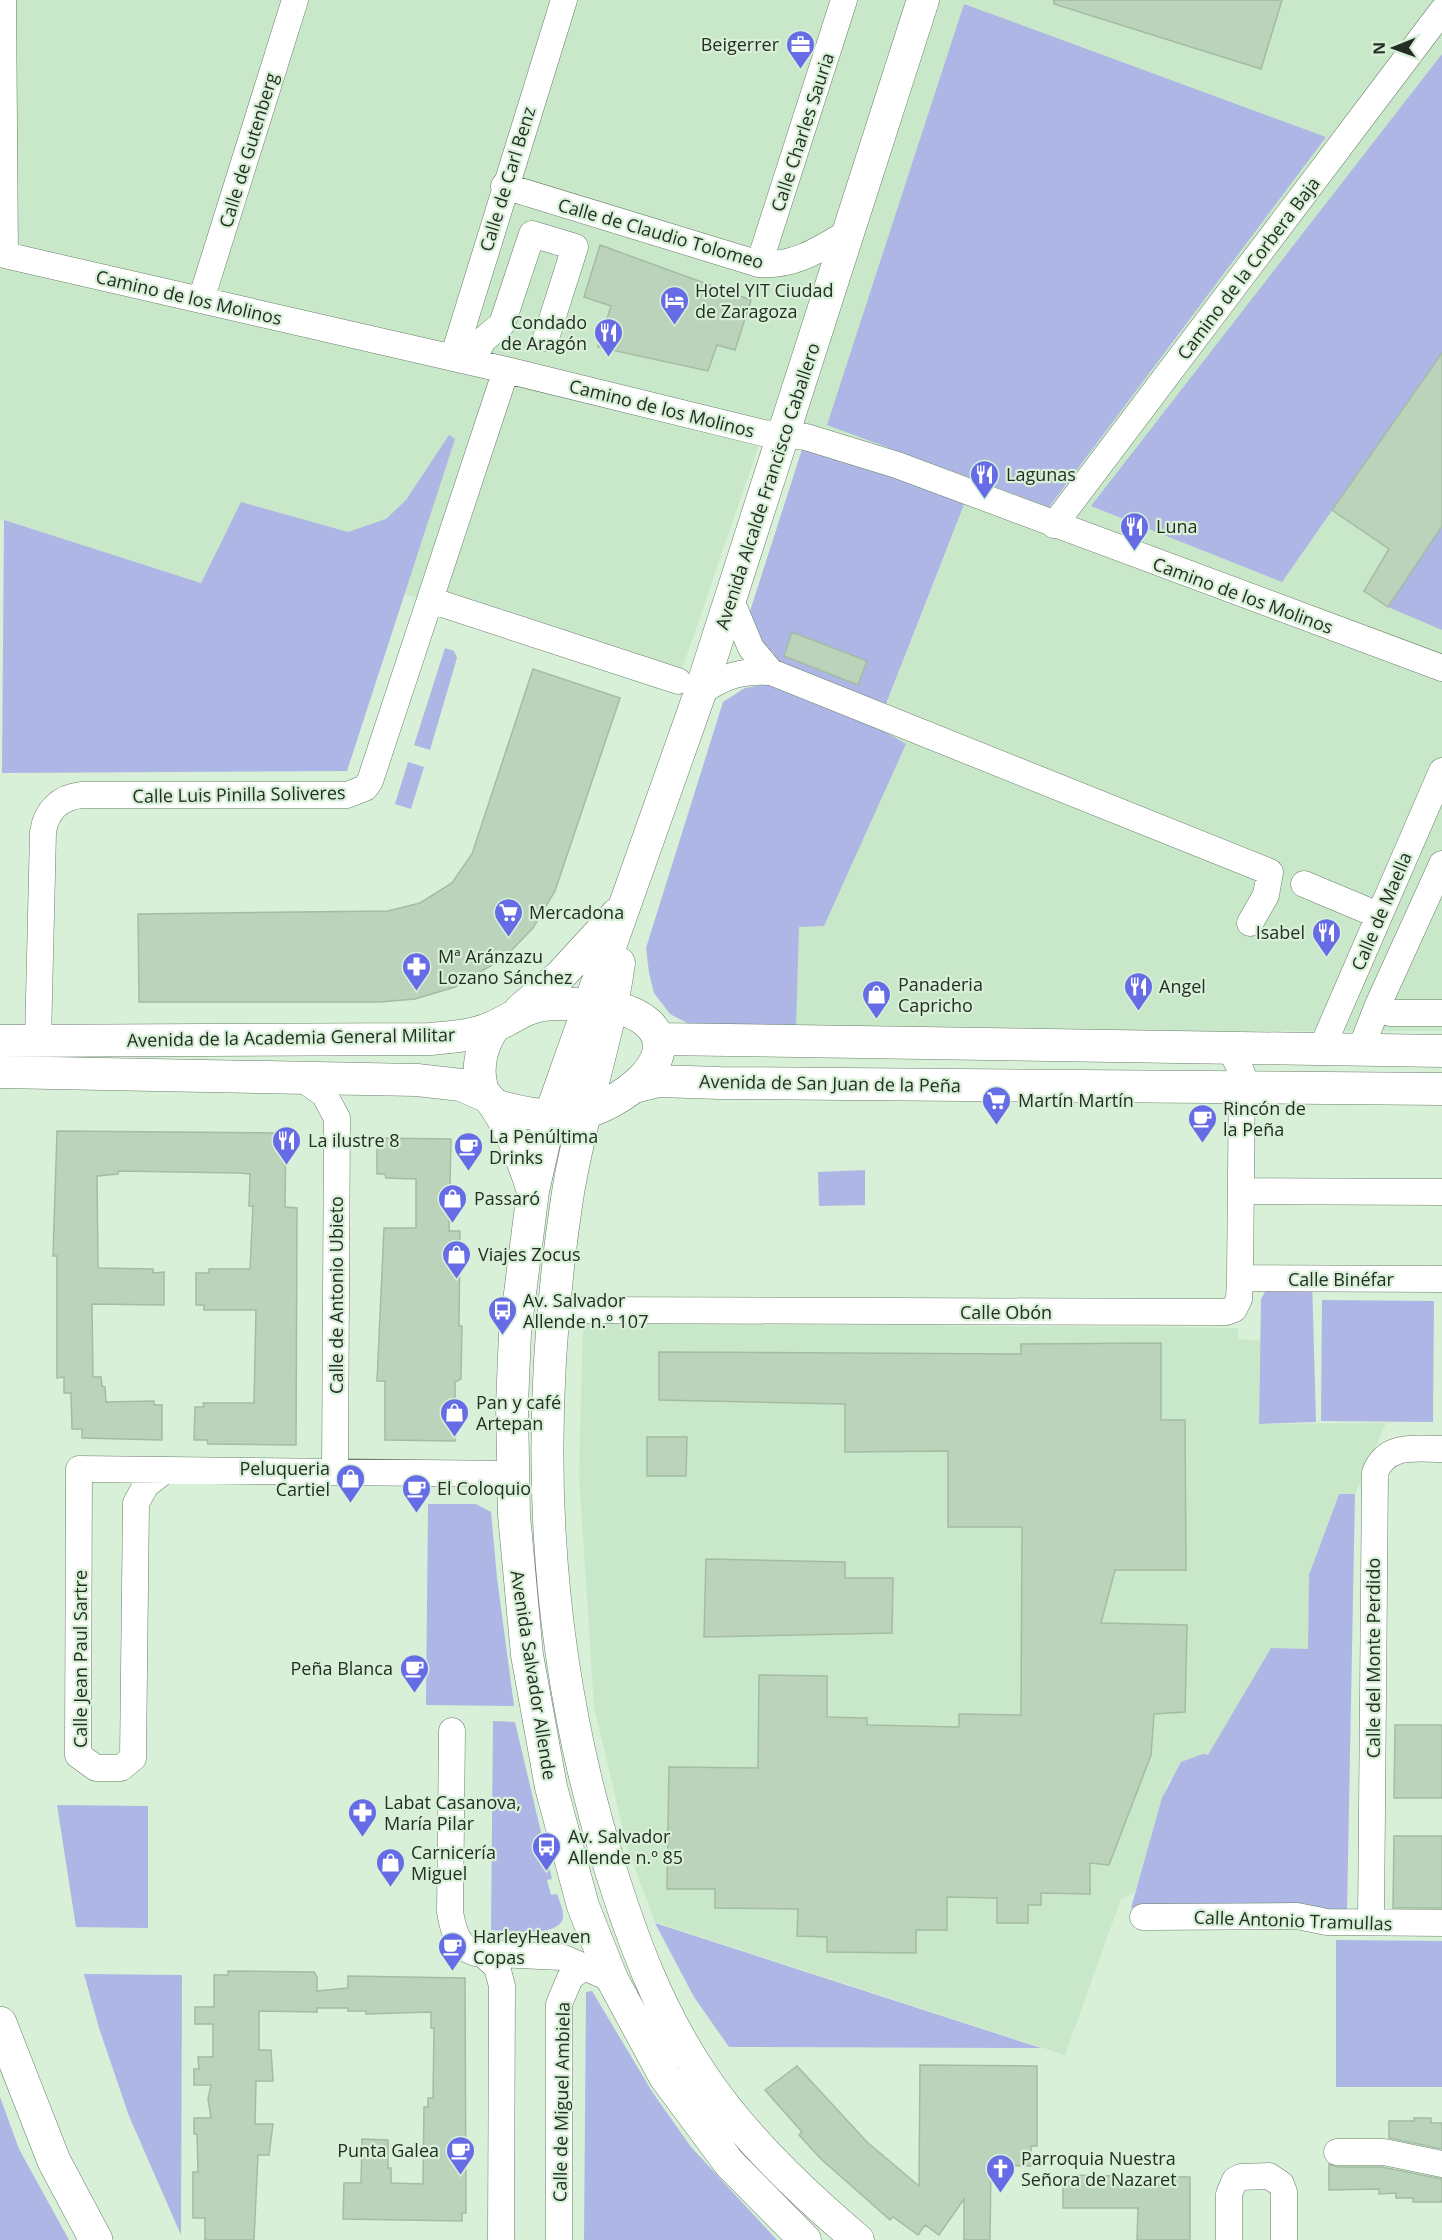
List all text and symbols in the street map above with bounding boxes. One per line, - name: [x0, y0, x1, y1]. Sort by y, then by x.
- north arrow: [1364, 18, 1424, 78]
- office icon: Beigerrer: [784, 28, 816, 70]
- place label: Beigerrer: [701, 32, 780, 56]
- text: N: [1368, 42, 1390, 55]
- street label: Calle Charles Sauria: [765, 50, 839, 214]
- street label: Calle de Gutenberg: [213, 69, 283, 230]
- street label: Calle de Carl Benz: [474, 104, 540, 254]
- street label: Camino de la Corbera Baja: [1171, 172, 1325, 364]
- street label: Calle de Claudio Tolomeo: [555, 192, 767, 274]
- street label: Camino de los Molinos: [94, 264, 284, 330]
- place label: Hotel YIT Ciudad de Zaragoza: [695, 278, 833, 323]
- hotel icon: Hotel YIT Ciudad de Zaragoza: [658, 284, 690, 326]
- place label: Condado de Aragón: [501, 310, 587, 355]
- restaurant icon: Condado de Aragón: [592, 316, 624, 358]
- street label: Avenida Alcalde Francisco Caballero: [709, 340, 825, 632]
- street label: Camino de los Molinos: [567, 373, 757, 443]
- restaurant icon: Lagunas: [969, 458, 1001, 500]
- place label: Lagunas: [1006, 462, 1076, 486]
- restaurant icon: Luna: [1119, 510, 1151, 552]
- place label: Luna: [1156, 514, 1197, 538]
- street label: Camino de los Molinos: [1150, 551, 1336, 639]
- street label: Calle Luis Pinilla Soliveres: [132, 780, 346, 808]
- street label: Calle de Maella: [1345, 848, 1417, 974]
- supermarket icon: Mercadona: [492, 896, 524, 938]
- place label: Mercadona: [529, 900, 624, 924]
- restaurant icon: Isabel: [1310, 916, 1342, 958]
- place label: Isabel: [1256, 920, 1305, 944]
- place label: Mª Aránzazu Lozano Sánchez: [438, 944, 572, 989]
- pharmacy icon: Mª Aránzazu Lozano Sánchez: [401, 950, 433, 992]
- restaurant icon: Angel: [1122, 970, 1154, 1012]
- place label: Panaderia Capricho: [898, 972, 983, 1017]
- place label: Angel: [1159, 974, 1206, 998]
- shop icon: Panaderia Capricho: [861, 978, 893, 1020]
- street label: Avenida de la Academia General Militar: [127, 1022, 456, 1052]
- street label: Avenida de San Juan de la Peña: [699, 1069, 961, 1097]
- supermarket icon: Martín Martín: [981, 1084, 1013, 1126]
- place label: Martín Martín: [1018, 1088, 1134, 1112]
- place label: Rincón de la Peña: [1223, 1096, 1306, 1141]
- cafe icon: Rincón de la Peña: [1186, 1102, 1218, 1144]
- restaurant icon: La ilustre 8: [271, 1124, 303, 1166]
- place label: La Penúltima Drinks: [489, 1124, 598, 1169]
- place label: La ilustre 8: [308, 1128, 400, 1152]
- cafe icon: La Penúltima Drinks: [452, 1130, 484, 1172]
- shop icon: Passaró: [437, 1182, 469, 1224]
- place label: Passaró: [474, 1186, 540, 1210]
- street label: Calle de Antonio Ubieto: [324, 1196, 348, 1394]
- shop icon: Viajes Zocus: [441, 1238, 473, 1280]
- place label: Viajes Zocus: [478, 1242, 581, 1266]
- street label: Calle Binéfar: [1288, 1267, 1395, 1291]
- place label: Av. Salvador Allende n.º 107: [523, 1288, 648, 1333]
- bus stop icon: Av. Salvador Allende n.º 107: [486, 1294, 518, 1336]
- street label: Calle Obón: [960, 1300, 1052, 1324]
- place label: Pan y café Artepan: [476, 1390, 561, 1435]
- shop icon: Pan y café Artepan: [439, 1396, 471, 1438]
- place label: Peluqueria Cartiel: [239, 1456, 330, 1501]
- shop icon: Peluqueria Cartiel: [335, 1462, 367, 1504]
- cafe icon: El Coloquio: [400, 1472, 432, 1514]
- place label: El Coloquio: [437, 1476, 531, 1500]
- street label: Calle del Monte Perdido: [1361, 1558, 1385, 1758]
- street label: Avenida Salvador Allende: [506, 1569, 562, 1781]
- street label: Calle Jean Paul Sartre: [68, 1570, 92, 1748]
- cafe icon: Peña Blanca: [398, 1652, 430, 1694]
- place label: Peña Blanca: [291, 1656, 393, 1680]
- place label: Labat Casanova, María Pilar: [384, 1790, 521, 1835]
- pharmacy icon: Labat Casanova, María Pilar: [347, 1796, 379, 1838]
- place label: Av. Salvador Allende n.º 85: [568, 1824, 683, 1869]
- bus stop icon: Av. Salvador Allende n.º 85: [531, 1830, 563, 1872]
- place label: Carnicería Miguel: [411, 1840, 496, 1885]
- shop icon: Carnicería Miguel: [374, 1846, 406, 1888]
- street label: Calle Antonio Tramullas: [1193, 1905, 1393, 1935]
- place label: HarleyHeaven Copas: [473, 1924, 591, 1969]
- cafe icon: HarleyHeaven Copas: [436, 1930, 468, 1972]
- street label: Calle de Miguel Ambiela: [547, 2002, 575, 2202]
- cafe icon: Punta Galea: [444, 2134, 476, 2176]
- place label: Punta Galea: [337, 2138, 439, 2162]
- place label: Parroquia Nuestra Señora de Nazaret: [1021, 2146, 1177, 2191]
- church icon: Parroquia Nuestra Señora de Nazaret: [984, 2152, 1016, 2194]

